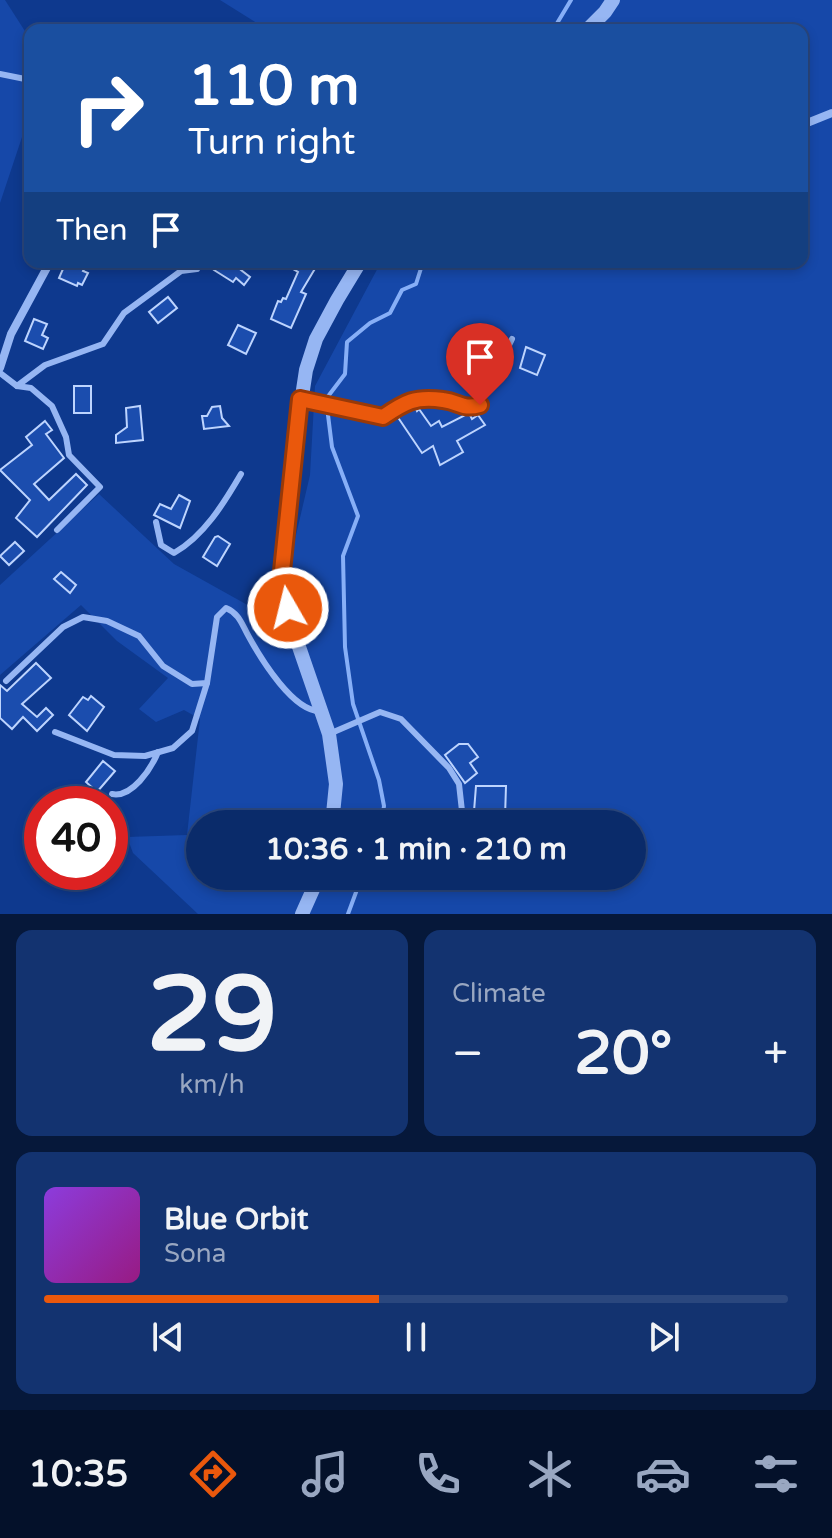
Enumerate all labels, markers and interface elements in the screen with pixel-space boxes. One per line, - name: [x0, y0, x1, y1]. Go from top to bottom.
- text: 110 m: [188, 53, 359, 120]
- icon: right: [56, 56, 160, 160]
- text: Turn right: [188, 121, 355, 164]
- icon: arrive: [144, 208, 188, 252]
- text: Then: [56, 212, 128, 249]
- pin: [446, 323, 514, 405]
- icon: arrive: [458, 335, 502, 379]
- position arrow: [246, 566, 330, 650]
- speed limit sign: 40: [24, 786, 128, 890]
- text: 10:36 · 1 min · 210 m: [265, 831, 567, 868]
- text: 29: [147, 954, 277, 1079]
- text: Climate: [452, 978, 546, 1009]
- text: 20°: [574, 1018, 672, 1090]
- text: −: [452, 1028, 483, 1081]
- text: +: [763, 1028, 788, 1081]
- text: km/h: [179, 1069, 245, 1100]
- text: Blue Orbit: [164, 1201, 309, 1238]
- text: Sona: [164, 1238, 226, 1269]
- icon: previous: [146, 1315, 190, 1359]
- icon: pause: [394, 1315, 438, 1359]
- icon: next: [642, 1315, 686, 1359]
- icon: directions: [185, 1446, 241, 1502]
- icon: music: [297, 1446, 353, 1502]
- icon: phone: [410, 1446, 466, 1502]
- icon: climate: [522, 1446, 578, 1502]
- icon: car: [635, 1446, 691, 1502]
- icon: filters: [748, 1446, 804, 1502]
- text: 10:35: [28, 1453, 128, 1496]

